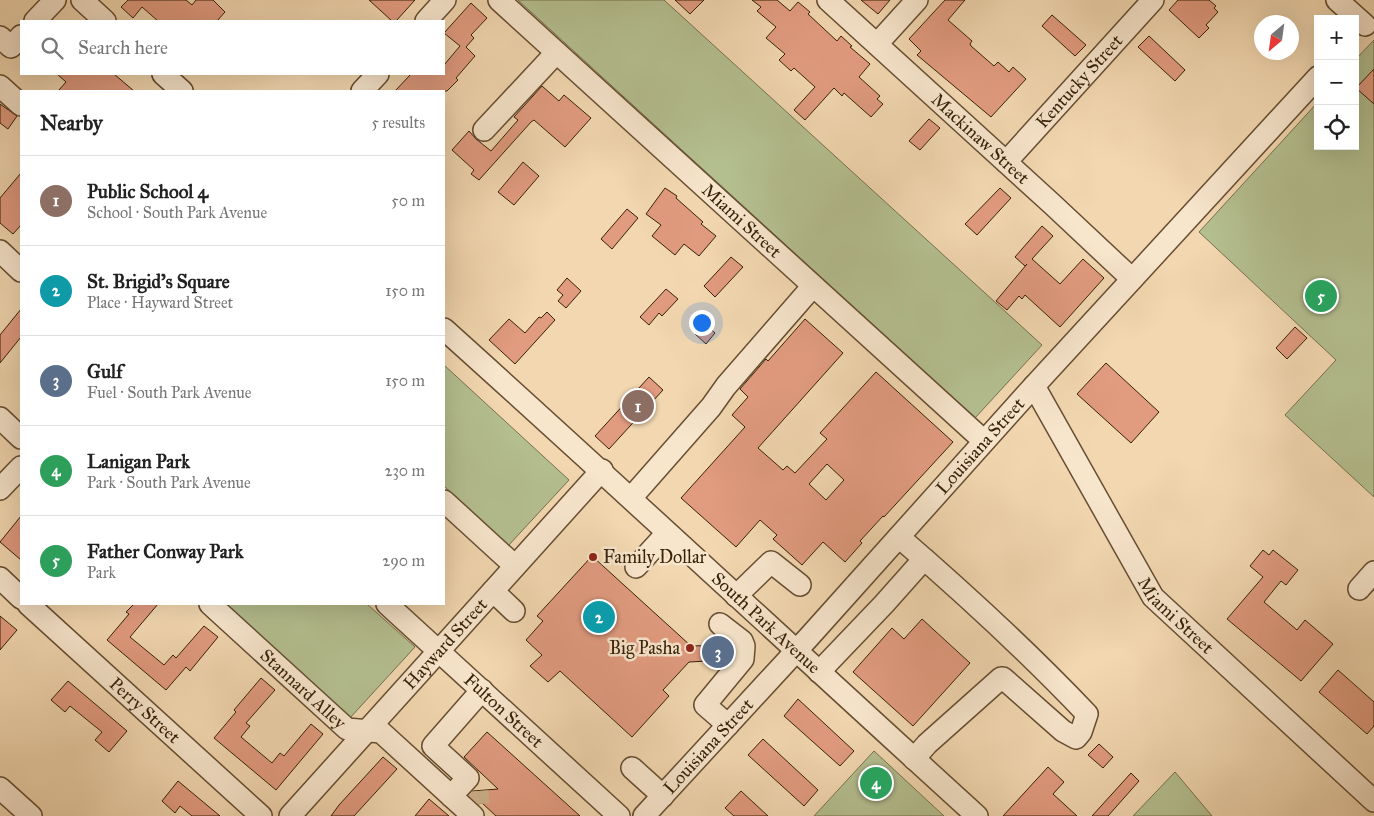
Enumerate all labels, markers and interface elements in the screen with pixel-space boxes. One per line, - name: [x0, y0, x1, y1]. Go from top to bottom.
- north arrow: [1254, 15, 1299, 60]
- map controls: [1314, 15, 1359, 150]
- button: +: [1314, 15, 1359, 60]
- search box: [20, 20, 445, 75]
- street label: Kentucky Street: [1031, 29, 1128, 133]
- icon: search: [38, 34, 66, 62]
- text: Search here: [78, 36, 168, 59]
- button: −: [1314, 60, 1359, 105]
- street label: Mackinaw Street: [927, 89, 1034, 189]
- button: locate: [1314, 105, 1359, 150]
- text: Nearby: [40, 110, 103, 136]
- text: 5 results: [371, 113, 425, 132]
- street label: Miami Street: [697, 179, 786, 263]
- text: Public School 4: [87, 180, 208, 203]
- text: 1: [53, 191, 59, 210]
- text: 50 m: [391, 191, 425, 210]
- text: School · South Park Avenue: [87, 203, 267, 222]
- text: St. Brigid's Square: [87, 270, 230, 293]
- pin: 5: [1305, 277, 1337, 315]
- text: 2: [52, 281, 60, 300]
- text: 150 m: [385, 281, 425, 300]
- text: Place · Hayward Street: [87, 293, 233, 312]
- your location: [689, 310, 715, 336]
- text: Gulf: [87, 360, 123, 383]
- text: 3: [53, 371, 59, 390]
- text: 150 m: [385, 371, 425, 390]
- text: Fuel · South Park Avenue: [87, 383, 252, 402]
- pin: 1: [622, 387, 654, 425]
- street label: Louisiana Street: [931, 393, 1030, 499]
- text: Lanigan Park: [87, 450, 190, 473]
- text: 4: [52, 461, 60, 480]
- text: 230 m: [385, 461, 425, 480]
- text: Park · South Park Avenue: [87, 473, 251, 492]
- text: Father Conway Park: [87, 540, 244, 563]
- place label: Family Dollar: [603, 546, 707, 568]
- text: 5: [52, 551, 60, 570]
- text: 290 m: [382, 551, 425, 570]
- marker: Family Dollar: [587, 551, 599, 563]
- text: Park: [87, 563, 116, 582]
- street label: South Park Avenue: [707, 567, 825, 678]
- street label: Miami Street: [1133, 573, 1219, 659]
- street label: Hayward Street: [399, 593, 492, 694]
- pin: 2: [583, 598, 615, 636]
- pin: 3: [702, 633, 734, 671]
- place label: Big Pasha: [609, 637, 680, 660]
- marker: Big Pasha: [684, 642, 696, 654]
- street label: Stannard Alley: [256, 644, 351, 734]
- street label: Fulton Street: [459, 669, 548, 753]
- street label: Perry Street: [105, 673, 185, 748]
- street label: Louisiana Street: [659, 693, 758, 799]
- pin: 4: [860, 764, 892, 802]

